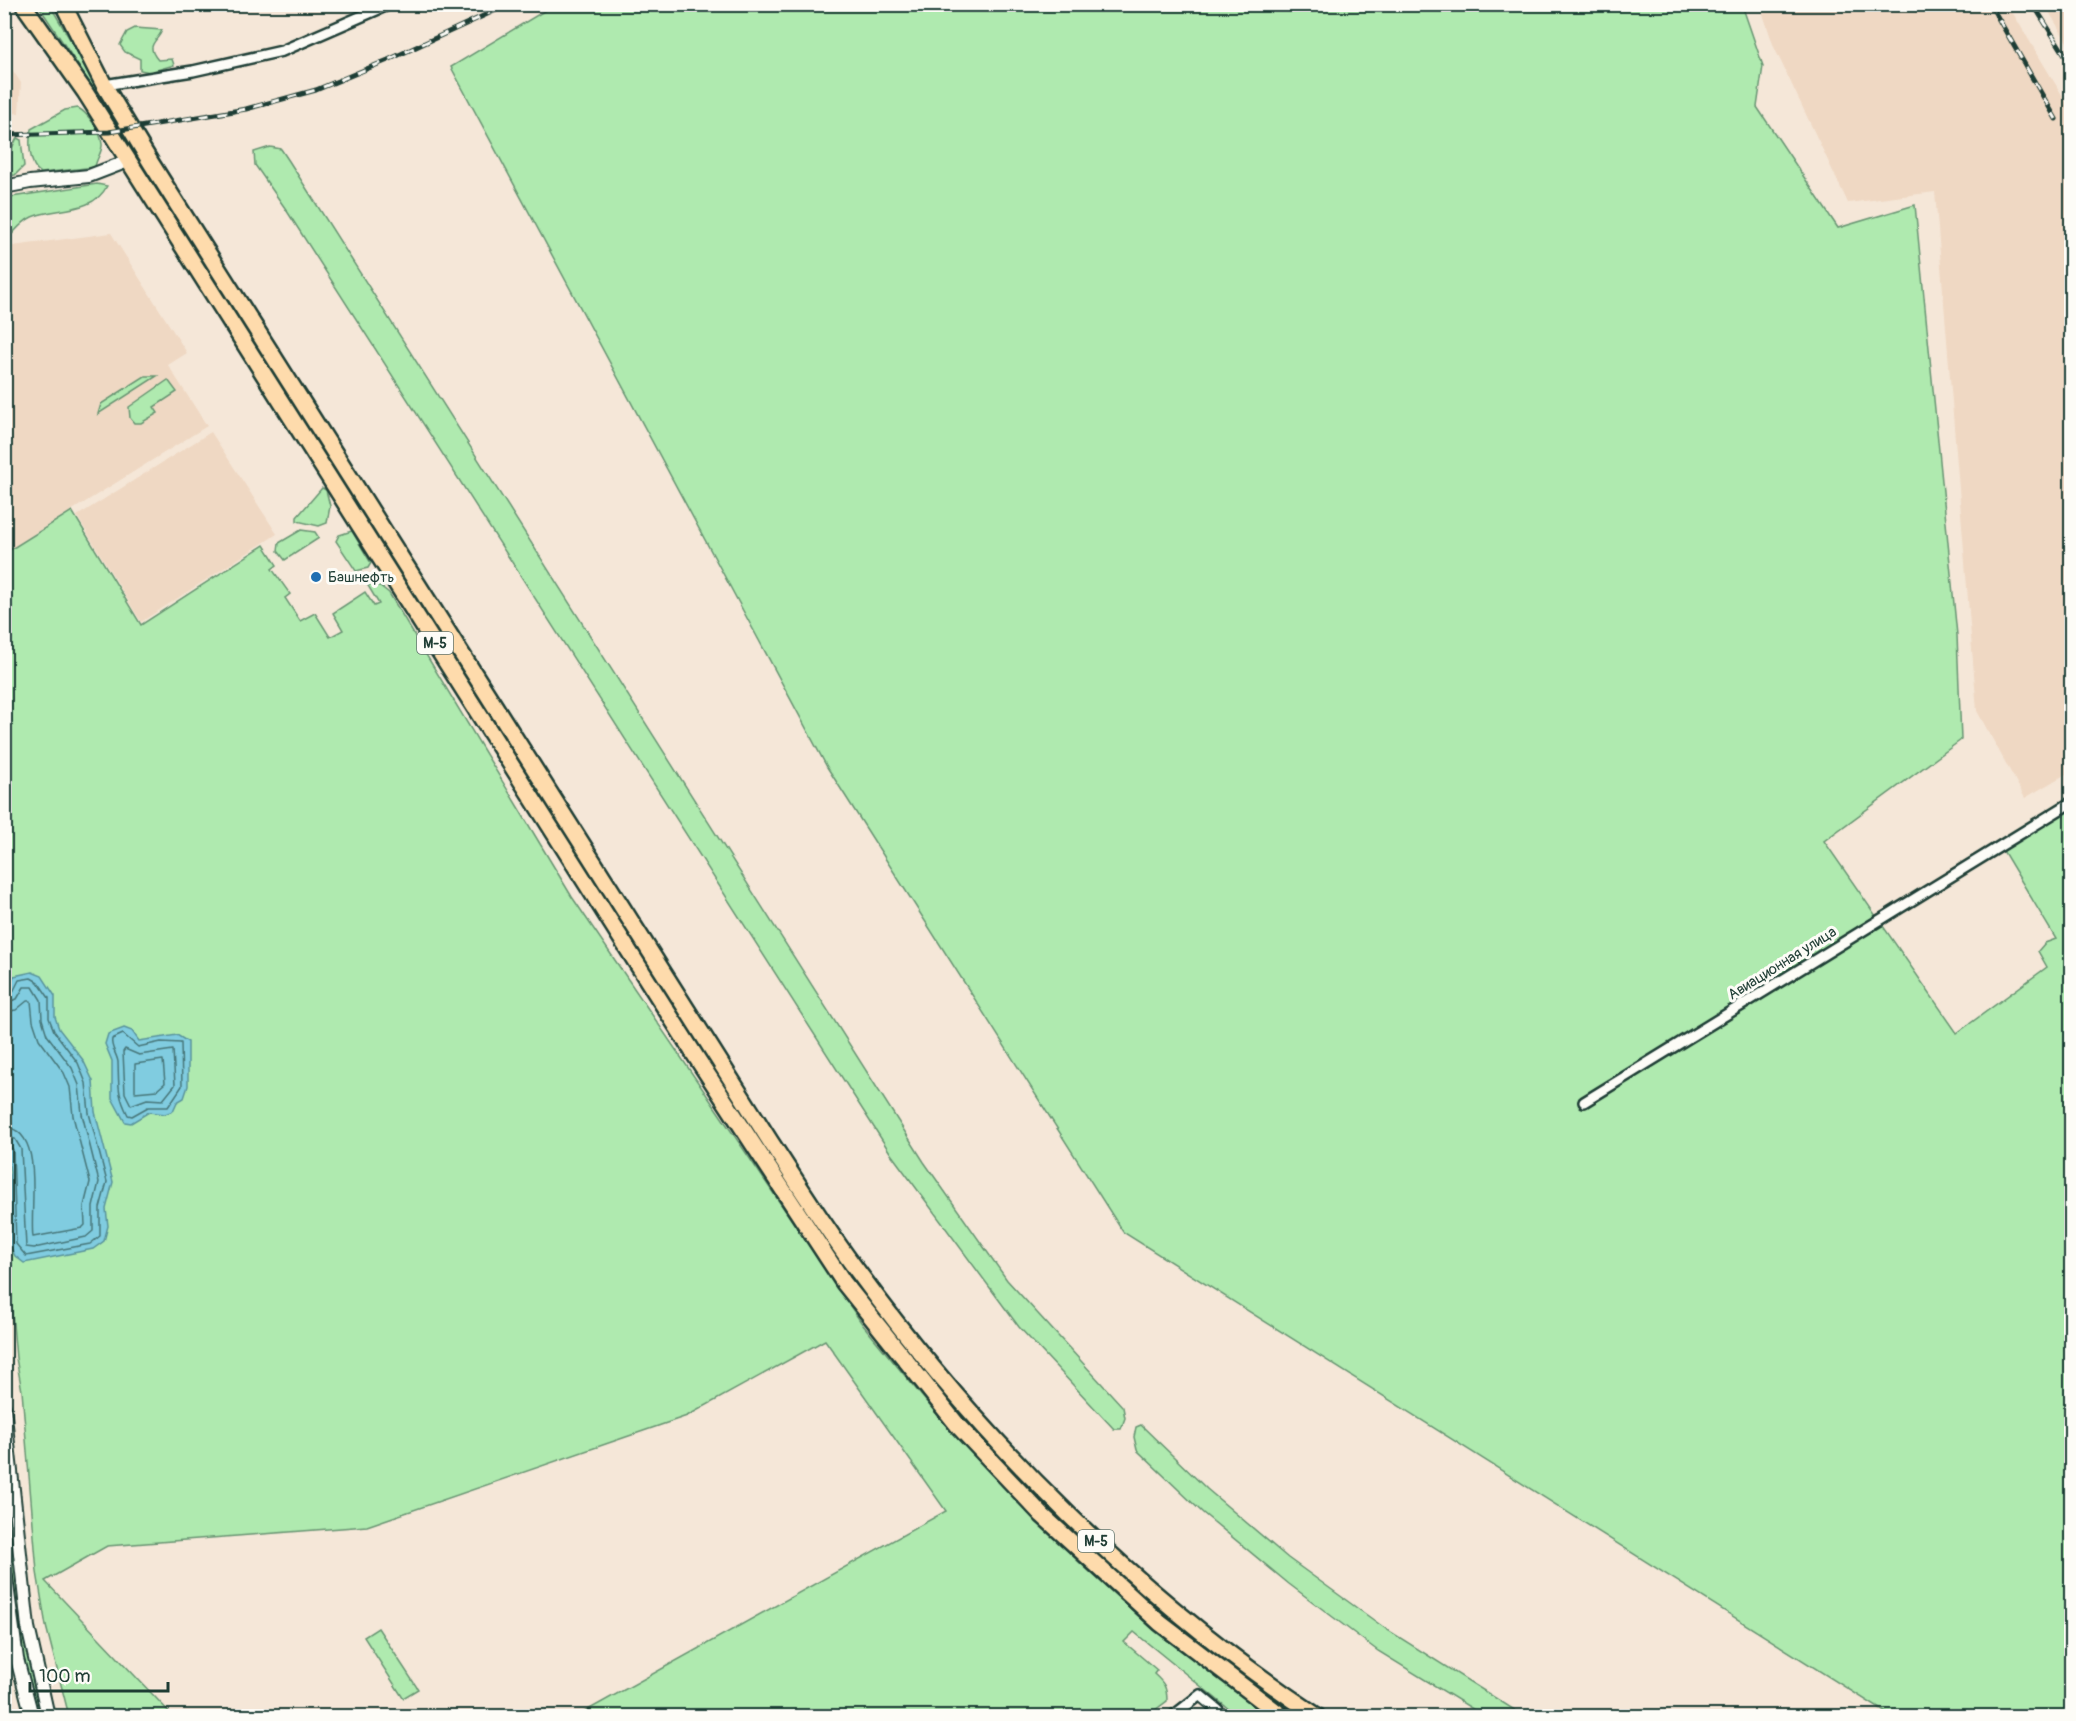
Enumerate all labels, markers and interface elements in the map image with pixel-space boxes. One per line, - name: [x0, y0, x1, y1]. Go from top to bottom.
- place label: Башнефть: [328, 568, 395, 587]
- marker: Башнефть: [309, 570, 323, 584]
- road number: М-5: [417, 632, 453, 654]
- street label: Авиационная улица: [1724, 922, 1840, 1004]
- road number: М-5: [1078, 1530, 1114, 1552]
- scale bar: [30, 1655, 168, 1693]
- text: 100 m: [39, 1665, 91, 1688]

